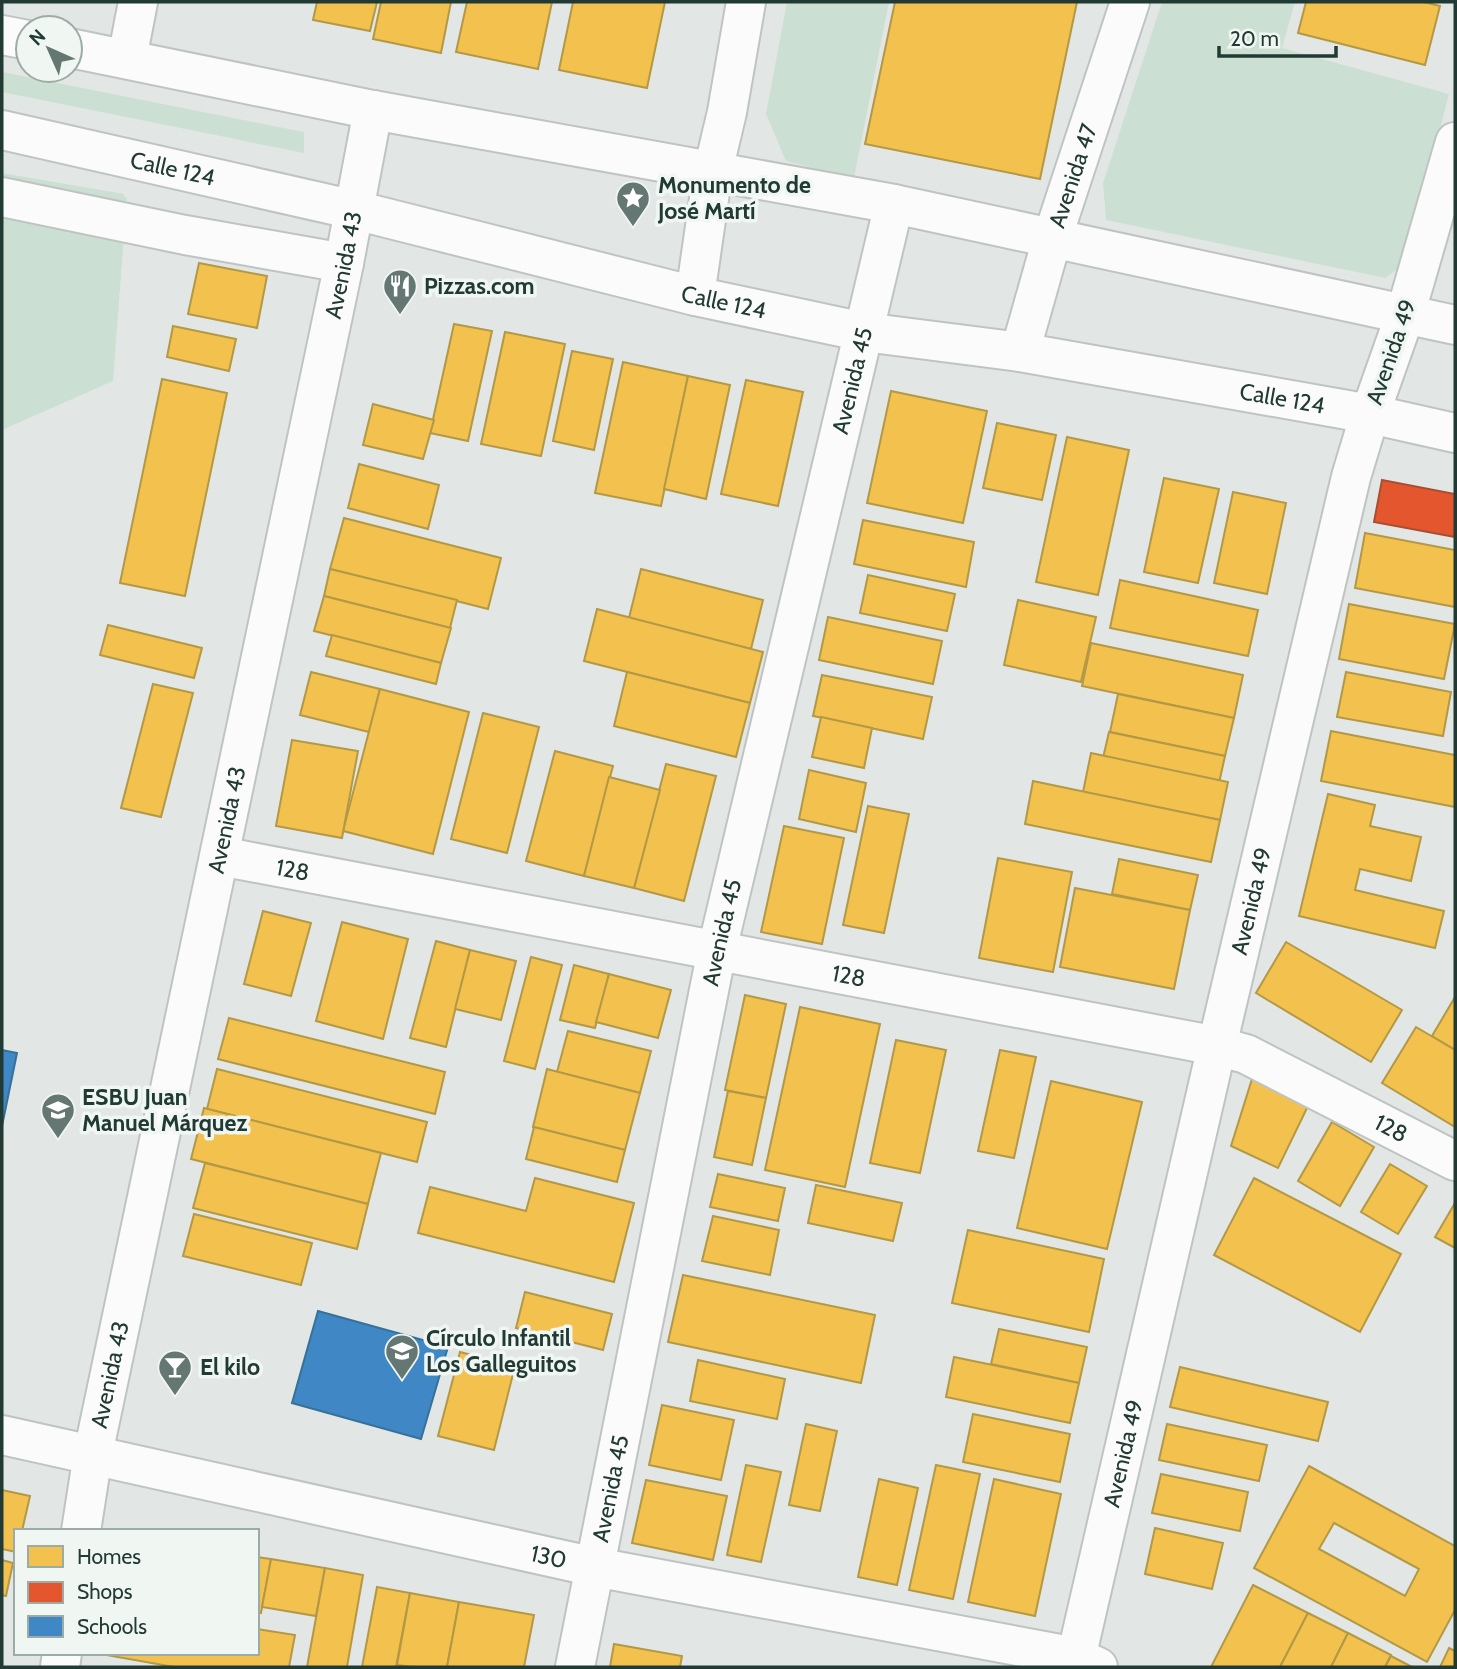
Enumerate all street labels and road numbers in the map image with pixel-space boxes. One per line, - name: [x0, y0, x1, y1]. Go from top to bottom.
- street label: Avenida 47: [1043, 120, 1103, 231]
- street label: Calle 124: [128, 146, 218, 192]
- street label: Avenida 43: [319, 209, 367, 321]
- street label: Calle 124: [678, 279, 769, 325]
- street label: Avenida 49: [1360, 296, 1422, 408]
- street label: Avenida 45: [826, 325, 878, 437]
- street label: Calle 124: [1237, 377, 1327, 420]
- street label: Avenida 43: [202, 764, 252, 876]
- street label: Avenida 49: [1225, 845, 1277, 958]
- street label: 128: [274, 853, 312, 887]
- street label: Avenida 45: [696, 876, 747, 988]
- street label: 128: [830, 959, 868, 993]
- street label: 128: [1370, 1108, 1412, 1148]
- street label: Avenida 43: [85, 1319, 135, 1431]
- street label: Avenida 49: [1097, 1397, 1149, 1510]
- street label: Avenida 45: [586, 1432, 635, 1545]
- street label: 130: [528, 1539, 569, 1574]

